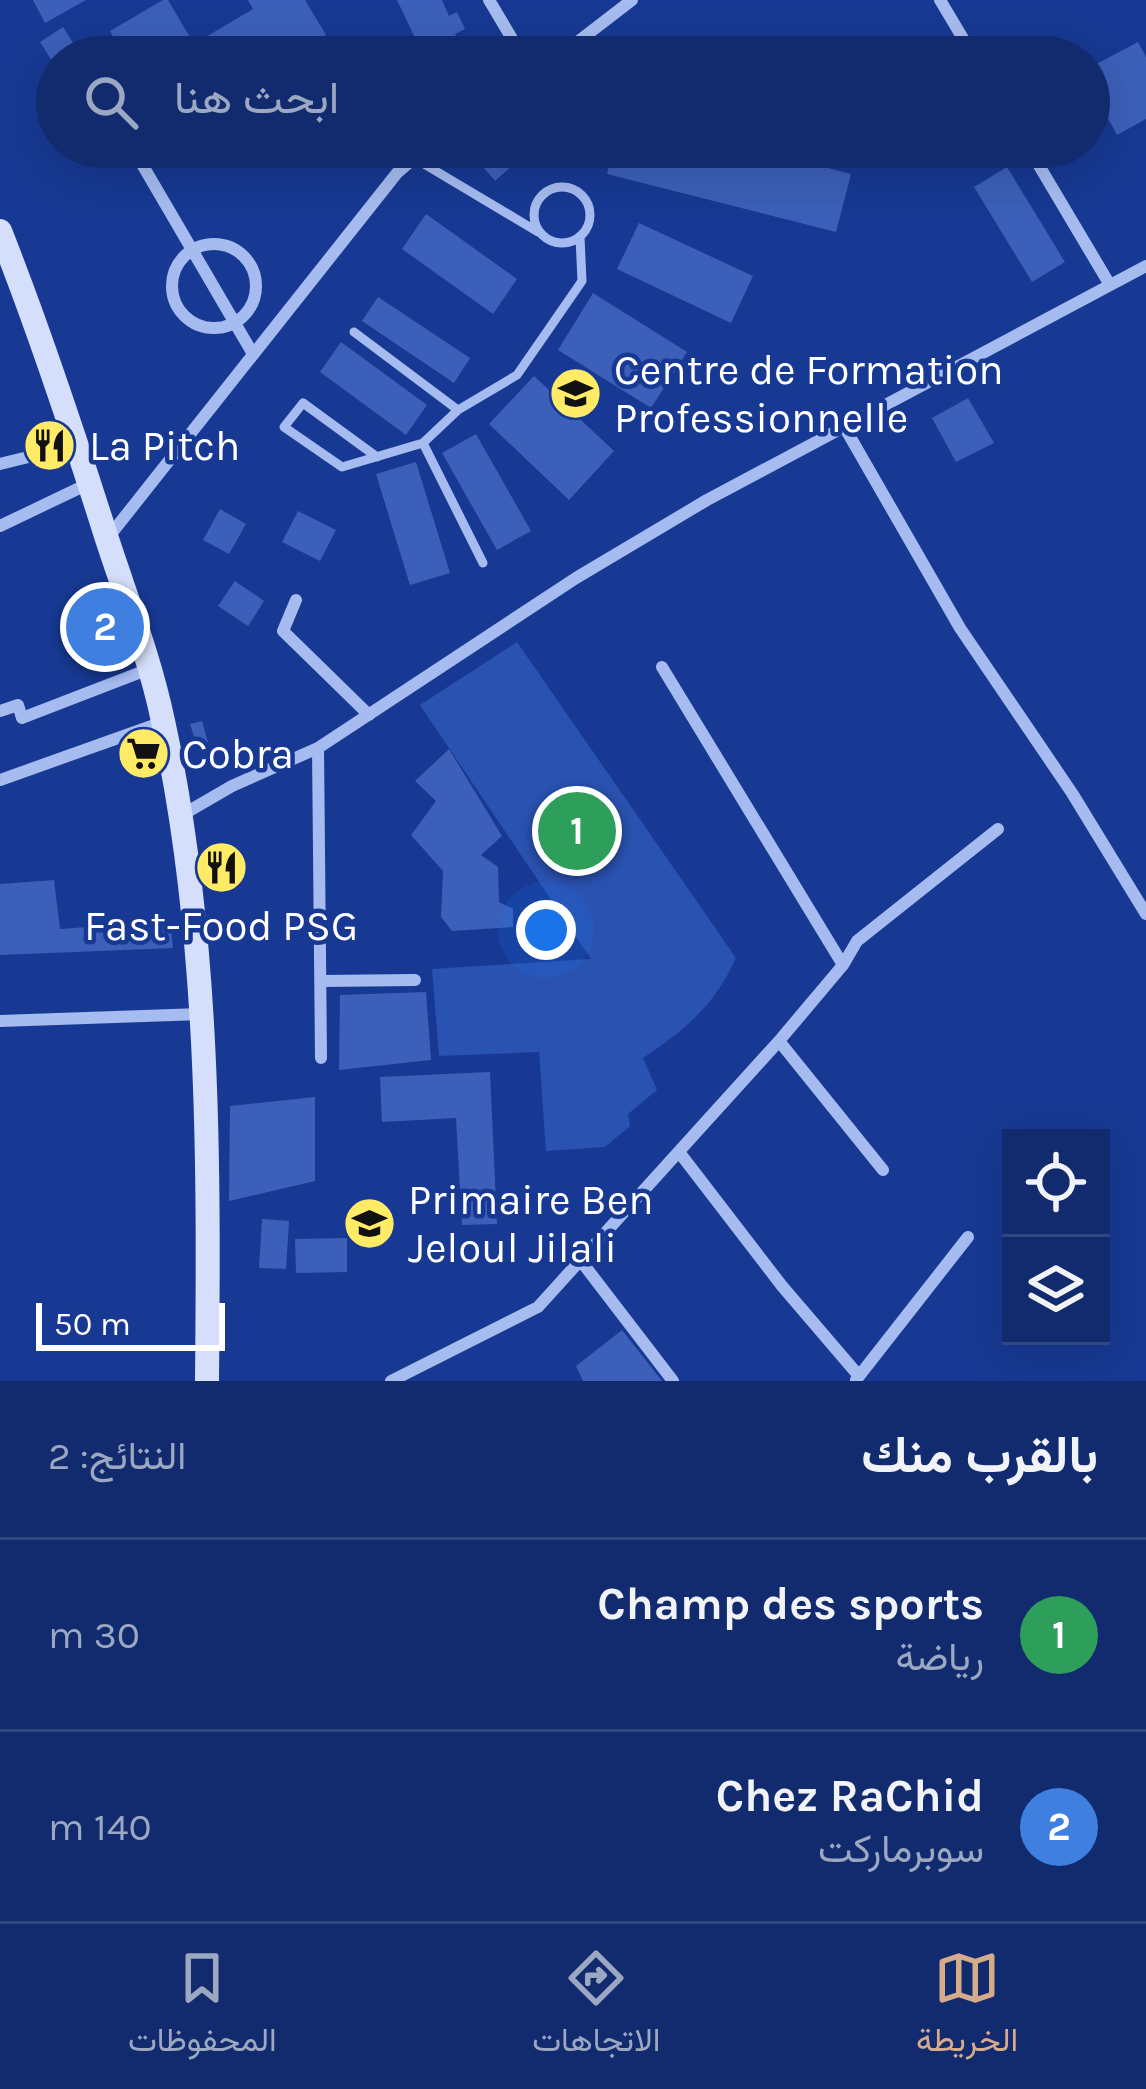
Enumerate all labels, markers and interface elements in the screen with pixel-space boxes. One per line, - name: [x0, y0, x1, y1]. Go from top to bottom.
- search box: [36, 36, 1110, 168]
- icon: search: [78, 69, 144, 135]
- text: ابحث هنا: [174, 72, 339, 124]
- place label: Centre de Formation Professionnelle: [614, 345, 1004, 443]
- school or university icon: Centre de Formation Professionnelle: [547, 366, 603, 422]
- restaurant icon: La Pitch: [22, 418, 78, 474]
- place label: La Pitch: [89, 421, 240, 471]
- pin: 2: [66, 582, 144, 672]
- supermarket icon: Cobra: [115, 726, 171, 782]
- place label: Cobra: [182, 729, 294, 779]
- pin: 1: [538, 786, 616, 876]
- restaurant icon: Fast-Food PSG: [193, 839, 249, 895]
- your location: [516, 900, 576, 960]
- place label: Fast-Food PSG: [84, 901, 358, 951]
- map controls: [1002, 1129, 1110, 1345]
- button: locate: [1002, 1129, 1110, 1237]
- place label: Primaire Ben Jeloul Jilali: [408, 1175, 654, 1273]
- school or university icon: Primaire Ben Jeloul Jilali: [341, 1196, 397, 1252]
- button: layers: [1002, 1237, 1110, 1345]
- scale bar: [36, 1297, 225, 1350]
- text: 50 m: [54, 1305, 131, 1343]
- text: بالقرب منك: [861, 1425, 1098, 1485]
- text: النتائج: 2: [48, 1433, 186, 1479]
- text: Champ des sports: [597, 1578, 984, 1630]
- text: 30 m: [48, 1612, 140, 1658]
- text: 1: [1052, 1612, 1066, 1658]
- text: رياضة: [895, 1634, 984, 1680]
- text: Chez RaChid: [716, 1770, 984, 1822]
- text: 140 m: [48, 1804, 152, 1850]
- text: 2: [1047, 1804, 1071, 1850]
- text: سوبرماركت: [818, 1826, 984, 1872]
- tab: المحفوظات: [128, 1945, 277, 2069]
- tab: الاتجاهات: [532, 1945, 660, 2069]
- tab: الخريطة: [916, 1945, 1018, 2069]

